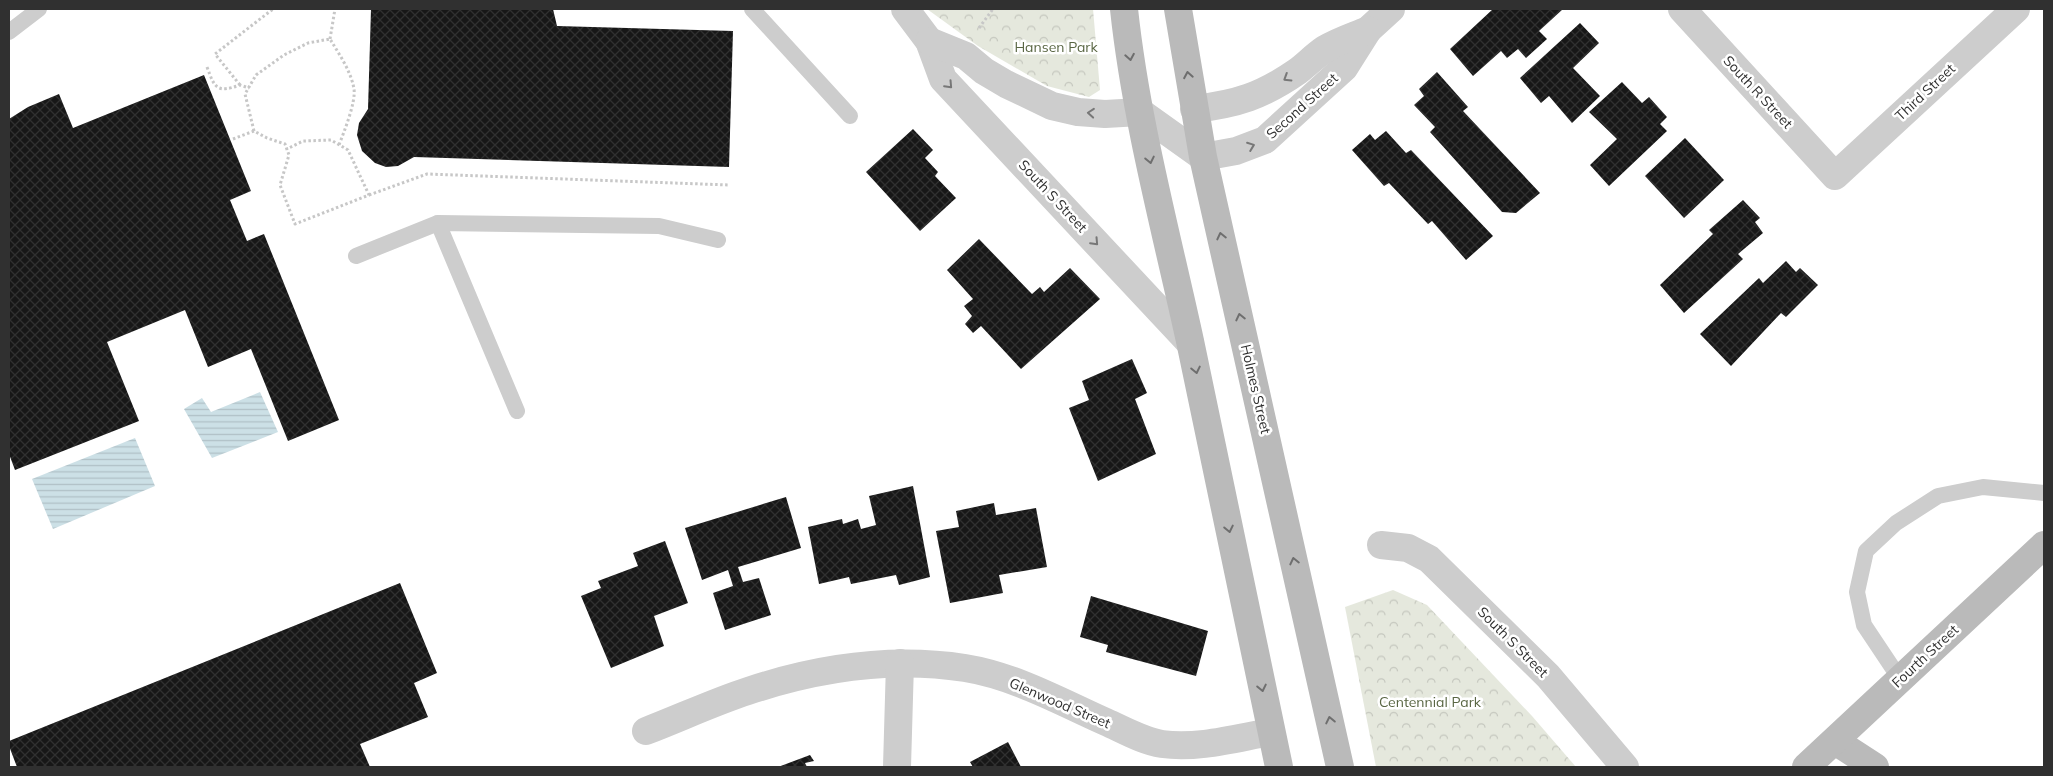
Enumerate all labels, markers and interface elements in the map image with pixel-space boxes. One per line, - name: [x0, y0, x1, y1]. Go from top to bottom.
- park label: Hansen Park: [1014, 38, 1098, 56]
- street label: South R Street: [1719, 52, 1797, 132]
- one-way arrow: [1125, 53, 1135, 62]
- street label: Third Street: [1891, 60, 1959, 124]
- street label: Second Street: [1262, 69, 1342, 143]
- one-way arrow: [1184, 70, 1194, 79]
- one-way arrow: [1283, 72, 1292, 81]
- one-way arrow: [943, 79, 952, 88]
- one-way arrow: [1087, 108, 1095, 119]
- one-way arrow: [1246, 142, 1254, 152]
- one-way arrow: [1145, 155, 1155, 164]
- street label: South S Street: [1015, 156, 1091, 236]
- one-way arrow: [1216, 232, 1227, 241]
- one-way arrow: [1089, 236, 1098, 245]
- one-way arrow: [1235, 313, 1246, 321]
- street label: Holmes Street: [1237, 343, 1275, 436]
- one-way arrow: [1190, 365, 1201, 374]
- one-way arrow: [1223, 525, 1234, 533]
- one-way arrow: [1289, 556, 1300, 565]
- street label: South S Street: [1474, 603, 1552, 681]
- street label: Fourth Street: [1888, 621, 1962, 691]
- street label: Glenwood Street: [1007, 674, 1113, 732]
- one-way arrow: [1256, 684, 1267, 693]
- park label: Centennial Park: [1379, 693, 1482, 711]
- one-way arrow: [1325, 715, 1335, 724]

